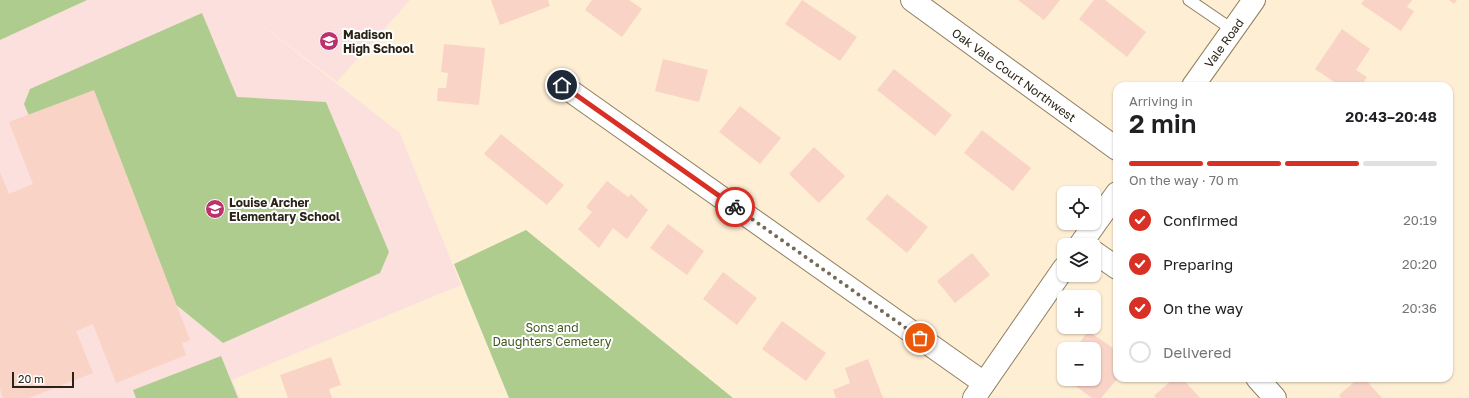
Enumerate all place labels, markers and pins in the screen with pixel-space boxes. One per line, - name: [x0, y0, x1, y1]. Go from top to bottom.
- place label: Madison High School: [343, 27, 414, 56]
- school or university icon: Madison High School: [318, 30, 340, 52]
- pin: [545, 68, 579, 102]
- place label: Louise Archer Elementary School: [229, 195, 340, 224]
- school or university icon: Louise Archer Elementary School: [204, 198, 226, 220]
- pin: [903, 321, 937, 355]

